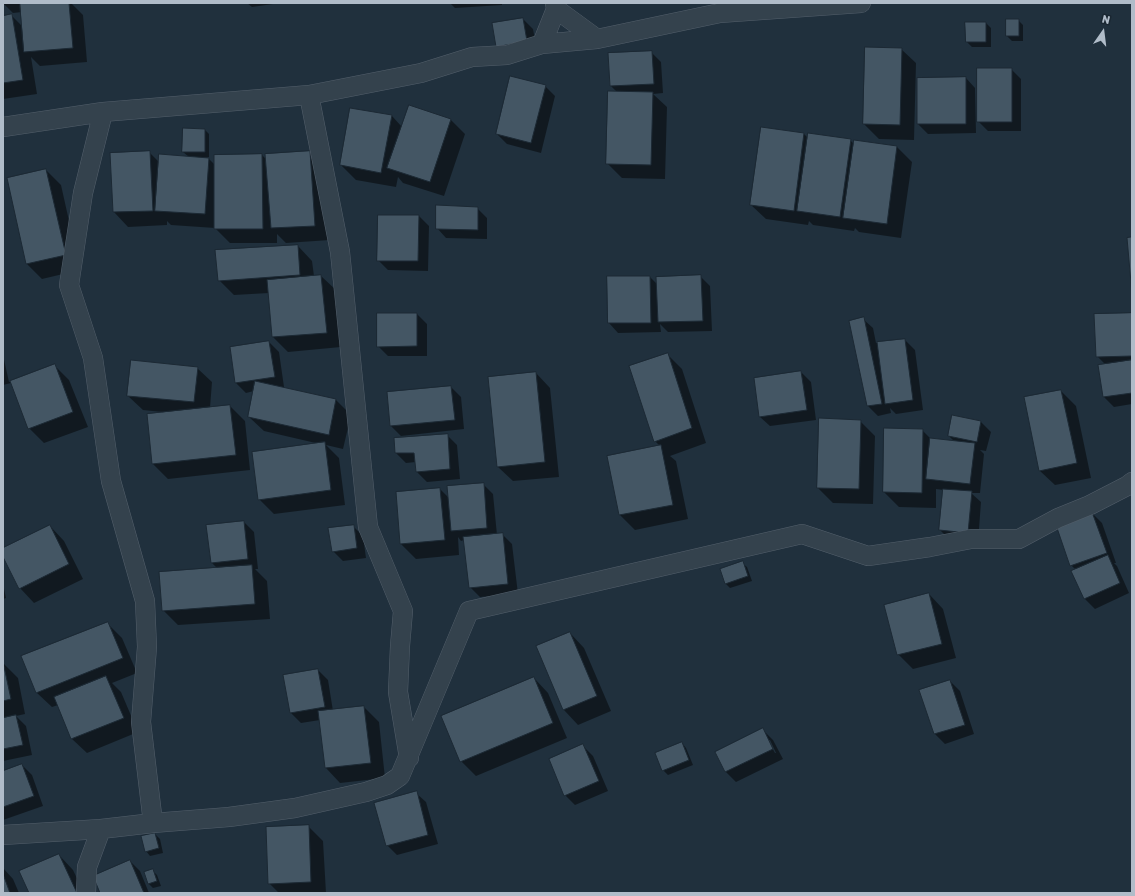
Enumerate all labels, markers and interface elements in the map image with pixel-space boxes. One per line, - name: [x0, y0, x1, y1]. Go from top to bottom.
- north arrow: [1083, 12, 1123, 52]
- text: N: [1101, 13, 1111, 27]

